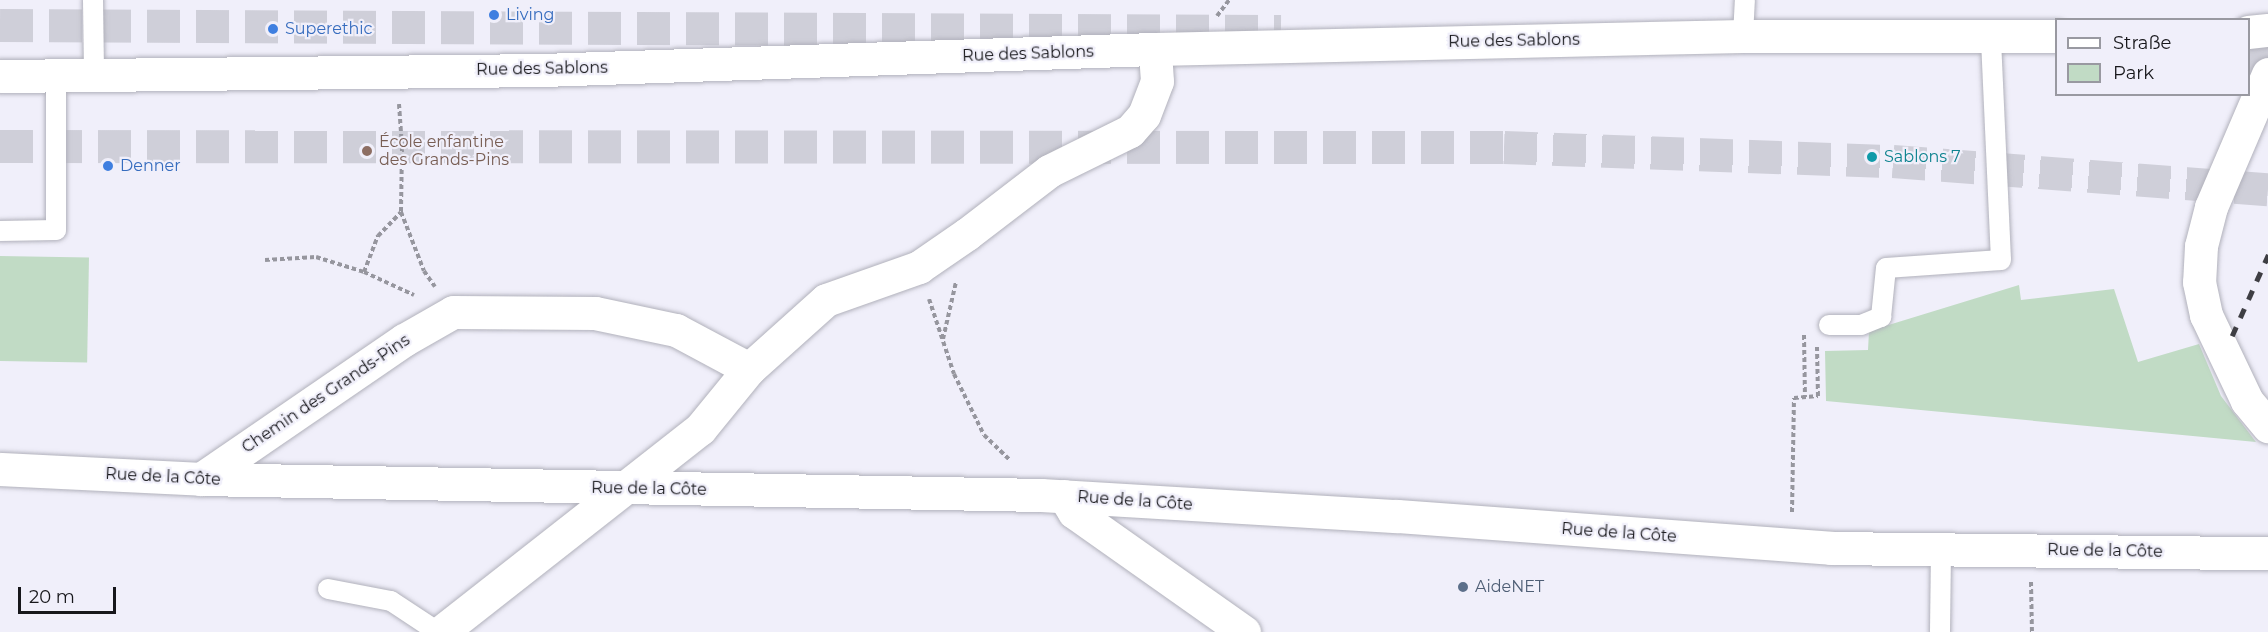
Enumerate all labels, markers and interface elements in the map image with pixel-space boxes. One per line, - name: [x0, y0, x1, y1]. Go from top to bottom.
- place label: Living: [506, 5, 554, 25]
- marker: Living: [487, 8, 501, 22]
- legend: [2055, 18, 2250, 96]
- place label: Superethic: [285, 19, 373, 39]
- marker: Superethic: [266, 22, 280, 36]
- street label: Rue des Sablons: [1448, 30, 1580, 52]
- text: Straße: [2113, 32, 2171, 54]
- street label: Rue des Sablons: [962, 42, 1094, 66]
- street label: Rue des Sablons: [476, 58, 608, 80]
- text: Park: [2113, 62, 2154, 84]
- place label: École enfantine des Grands-Pins: [379, 132, 509, 170]
- marker: École enfantine des Grands-Pins: [360, 144, 374, 158]
- place label: Sablons 7: [1884, 147, 1961, 167]
- marker: Sablons 7: [1865, 150, 1879, 164]
- place label: Denner: [120, 156, 181, 176]
- marker: Denner: [101, 159, 115, 173]
- street label: Chemin des Grands-Pins: [238, 331, 414, 457]
- street label: Rue de la Côte: [105, 464, 221, 490]
- street label: Rue de la Côte: [591, 478, 707, 500]
- street label: Rue de la Côte: [1077, 487, 1193, 515]
- street label: Rue de la Côte: [1561, 519, 1677, 547]
- street label: Rue de la Côte: [2047, 540, 2163, 562]
- scale bar: [21, 575, 118, 613]
- place label: AideNET: [1475, 577, 1544, 597]
- marker: AideNET: [1456, 580, 1470, 594]
- text: 20 m: [29, 586, 75, 608]

